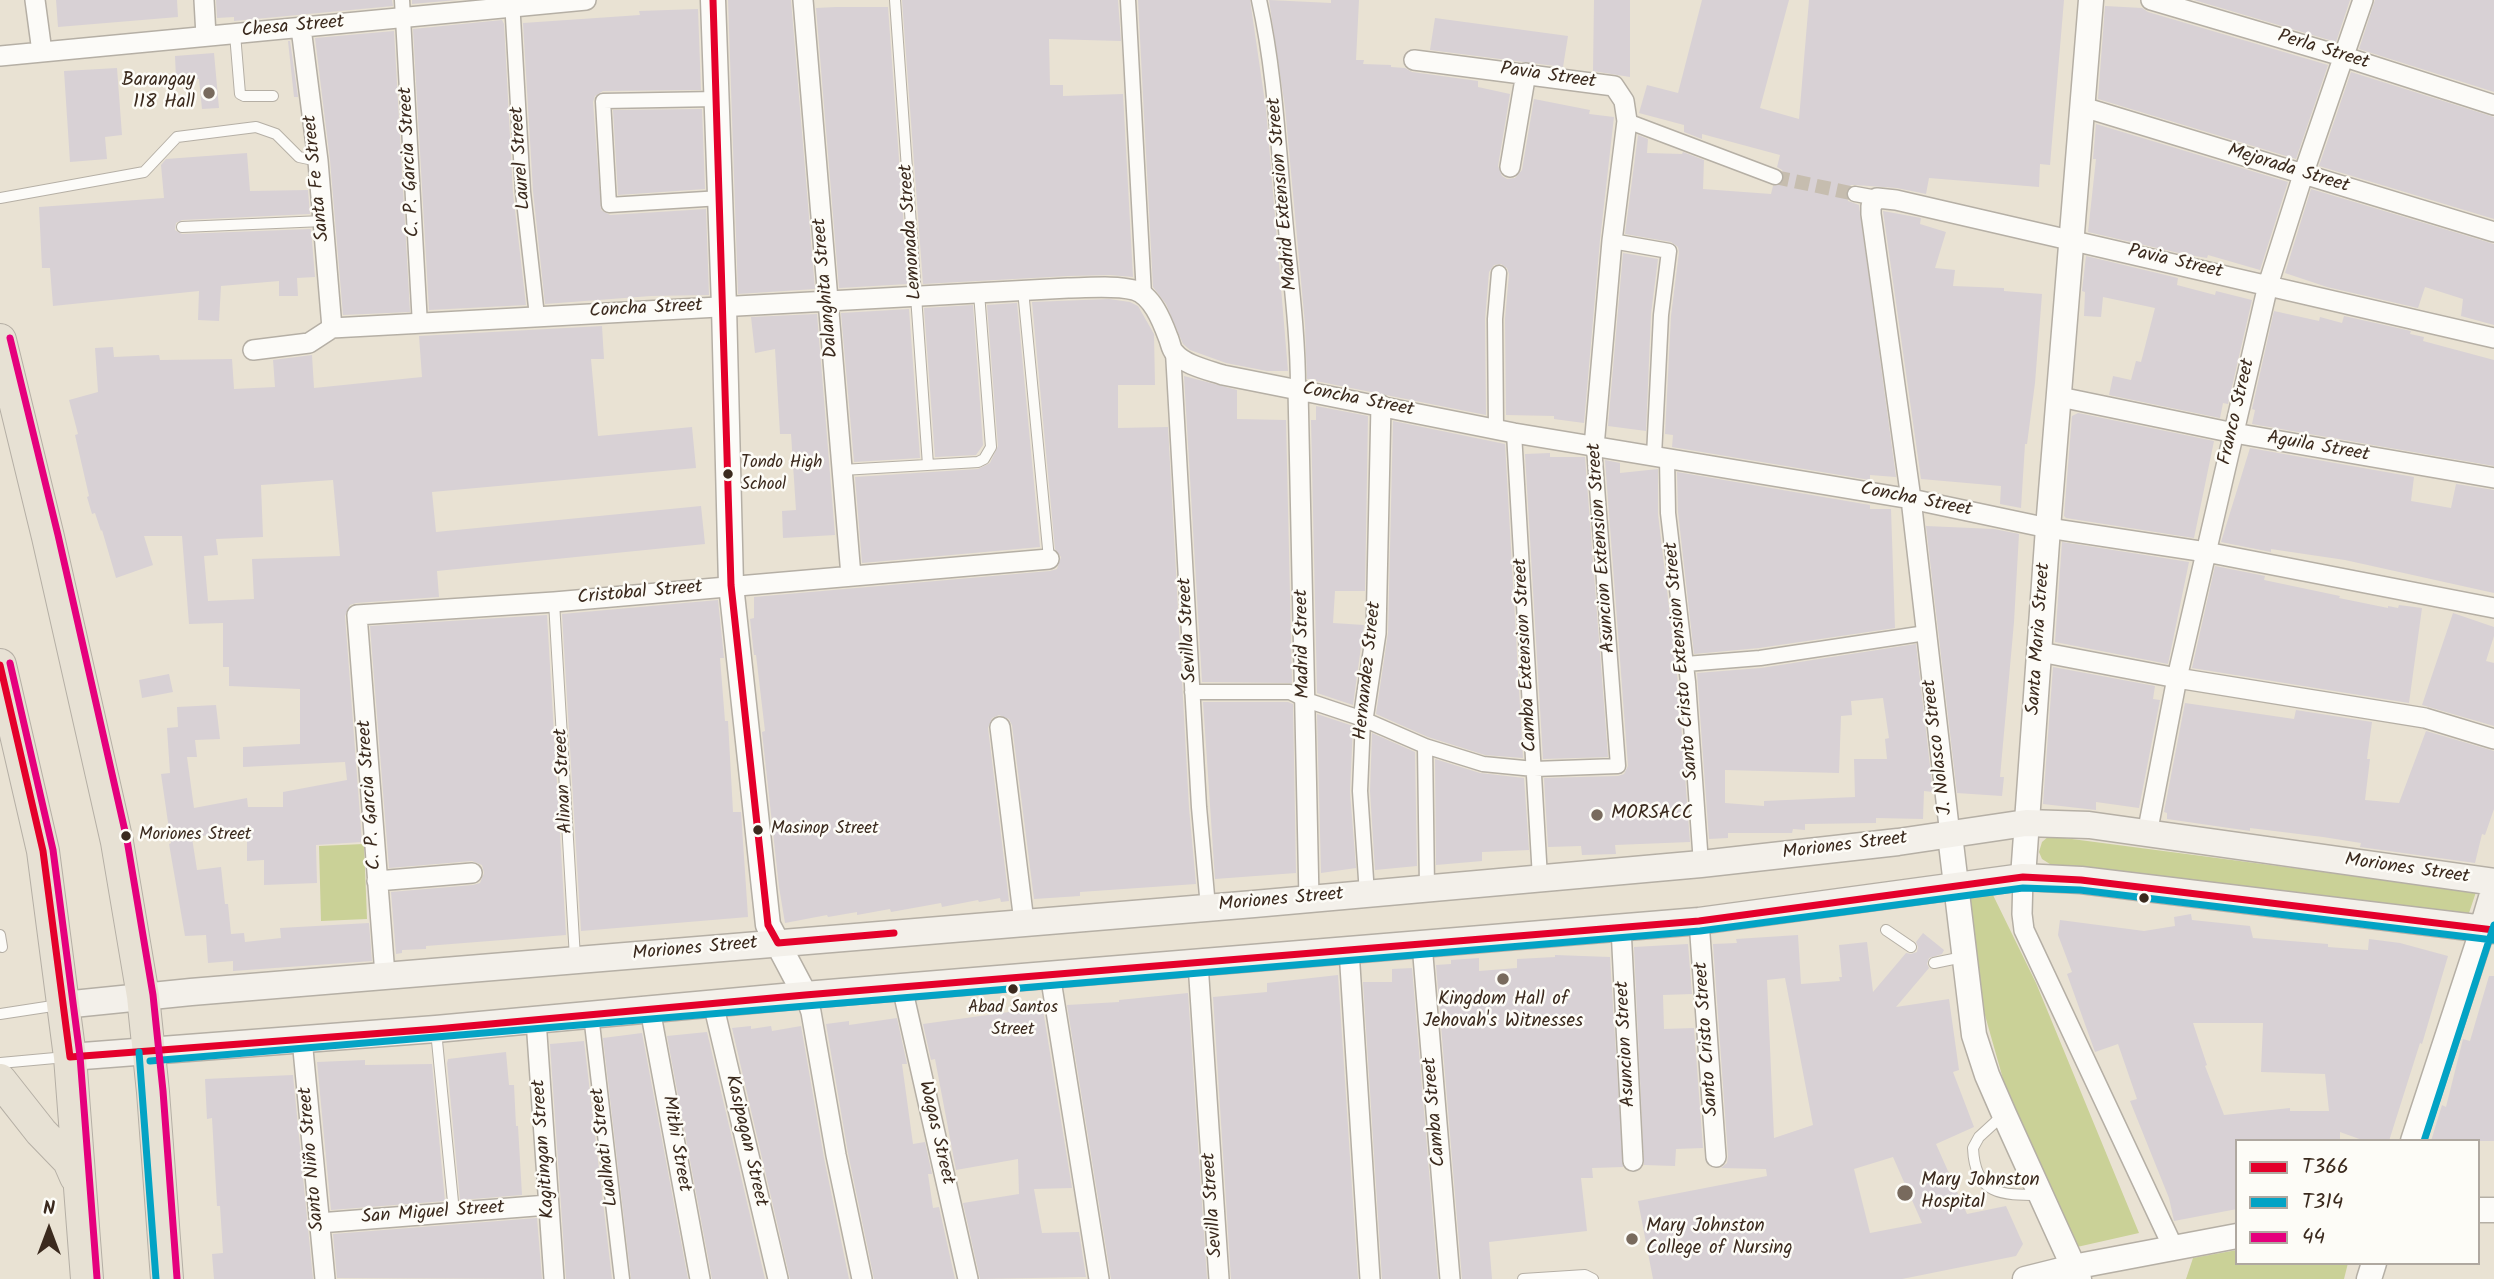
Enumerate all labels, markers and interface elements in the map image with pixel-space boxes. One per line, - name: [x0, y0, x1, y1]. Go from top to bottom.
- street label: Chesa Street: [241, 12, 345, 44]
- street label: Perla Street: [2274, 26, 2372, 76]
- street label: Pavia Street: [1499, 59, 1597, 95]
- place label: Barangay 118 Hall: [122, 71, 195, 115]
- marker: Barangay 118 Hall: [201, 85, 217, 101]
- street label: C. P. Garcia Street: [396, 86, 426, 238]
- street label: Madrid Extension Street: [1264, 97, 1304, 291]
- street label: Laurel Street: [507, 105, 537, 211]
- street label: Santa Fe Street: [300, 114, 336, 242]
- street label: Mejorada Street: [2224, 141, 2352, 199]
- street label: Lemonada Street: [896, 163, 928, 301]
- street label: Dalanghita Street: [810, 217, 844, 359]
- street label: Pavia Street: [2125, 241, 2225, 285]
- street label: Concha Street: [589, 296, 703, 324]
- street label: Franco Street: [2215, 357, 2261, 467]
- street label: Concha Street: [1300, 379, 1416, 423]
- street label: Aguila Street: [2265, 428, 2371, 468]
- street label: Asuncion Extension Street: [1584, 442, 1622, 654]
- place label: Tondo High School: [741, 454, 822, 494]
- marker: Tondo High School: [721, 467, 735, 481]
- street label: Concha Street: [1858, 479, 1974, 523]
- street label: Santo Cristo Extension Street: [1661, 541, 1705, 781]
- street label: Camba Extension Street: [1511, 557, 1543, 753]
- street label: Santa Maria Street: [2023, 562, 2057, 716]
- street label: Cristobal Street: [576, 577, 704, 611]
- street label: Sevilla Street: [1175, 577, 1203, 683]
- street label: Madrid Street: [1292, 589, 1316, 699]
- street label: Hernandez Street: [1350, 601, 1388, 741]
- street label: J. Nolasco Street: [1919, 678, 1959, 816]
- street label: C. P. Garcia Street: [354, 719, 388, 871]
- street label: Alinan Street: [551, 728, 579, 834]
- place label: MORSACC: [1611, 804, 1693, 826]
- marker: MORSACC: [1589, 807, 1605, 823]
- place label: Masinop Street: [771, 820, 878, 840]
- marker: Masinop Street: [751, 823, 765, 837]
- place label: Moriones Street: [139, 826, 251, 846]
- street label: Moriones Street: [1781, 828, 1909, 866]
- marker: Moriones Street: [119, 829, 133, 843]
- street label: Moriones Street: [2343, 850, 2471, 890]
- street label: Moriones Street: [1217, 884, 1345, 918]
- unlabelled marker: [2137, 891, 2151, 905]
- street label: Moriones Street: [631, 933, 759, 967]
- street label: Santo Cristo Street: [1691, 961, 1725, 1117]
- marker: Kingdom Hall of Jehovah's Witnesses: [1495, 971, 1511, 987]
- street label: Asuncion Street: [1612, 980, 1642, 1108]
- marker: Abad Santos Street: [1006, 982, 1020, 996]
- place label: Kingdom Hall of Jehovah's Witnesses: [1423, 990, 1583, 1034]
- place label: Abad Santos Street: [968, 999, 1058, 1039]
- street label: Camba Street: [1420, 1056, 1452, 1168]
- street label: Kasipagan Street: [719, 1073, 771, 1209]
- street label: Kagitingan Street: [529, 1079, 561, 1219]
- street label: Wagas Street: [912, 1079, 958, 1187]
- street label: Santo Niño Street: [295, 1086, 331, 1232]
- street label: Lualhati Street: [587, 1086, 625, 1208]
- street label: Mithi Street: [655, 1094, 695, 1194]
- legend: [2235, 1139, 2480, 1265]
- text: T366: [2302, 1151, 2349, 1184]
- street label: Sevilla Street: [1199, 1152, 1229, 1258]
- place label: Mary Johnston Hospital: [1921, 1171, 2040, 1215]
- marker: Mary Johnston Hospital: [1895, 1183, 1915, 1203]
- text: T314: [2302, 1186, 2343, 1219]
- text: N: [43, 1194, 55, 1224]
- north arrow: [14, 1195, 84, 1265]
- street label: San Miguel Street: [361, 1198, 505, 1230]
- place label: Mary Johnston College of Nursing: [1646, 1217, 1792, 1261]
- text: 44: [2302, 1221, 2325, 1254]
- marker: Mary Johnston College of Nursing: [1624, 1231, 1640, 1247]

